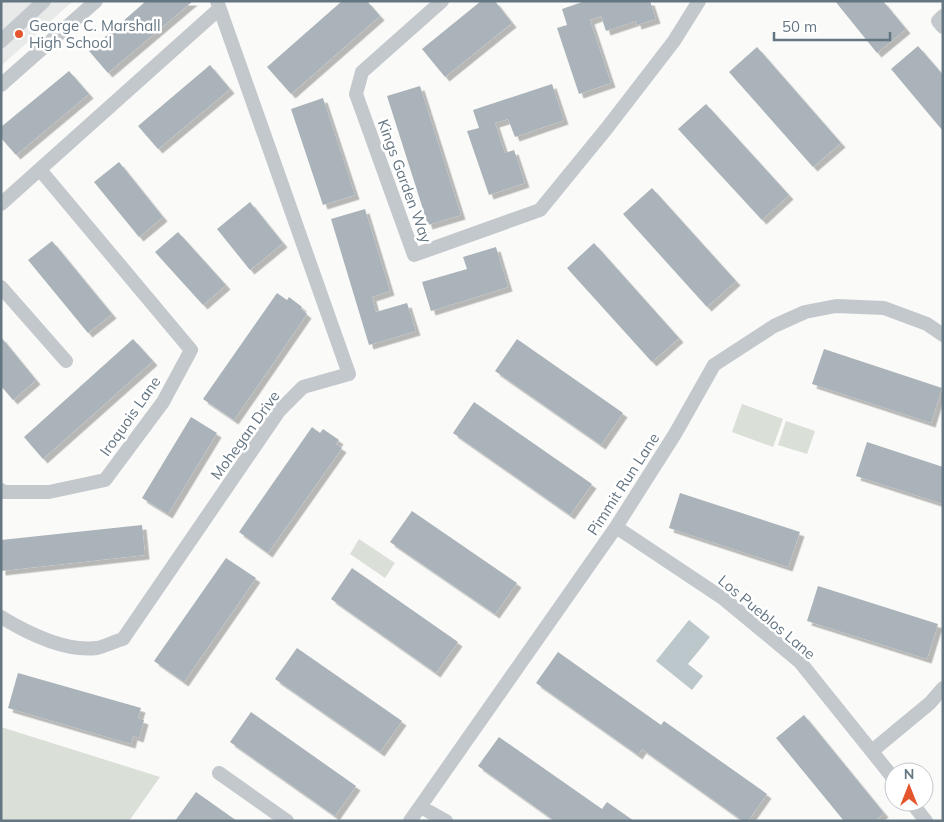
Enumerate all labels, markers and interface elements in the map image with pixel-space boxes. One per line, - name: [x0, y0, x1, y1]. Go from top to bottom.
- scale bar: [774, 10, 890, 42]
- place label: George C. Marshall High School: [29, 16, 161, 52]
- text: 50 m: [782, 17, 817, 36]
- marker: George C. Marshall High School: [13, 28, 25, 40]
- street label: Kings Garden Way: [374, 117, 436, 245]
- street label: Iroquois Lane: [96, 372, 164, 460]
- street label: Mohegan Drive: [206, 387, 284, 483]
- street label: Pimmit Run Lane: [583, 429, 663, 539]
- street label: Los Pueblos Lane: [714, 571, 820, 663]
- north arrow: [884, 762, 934, 812]
- text: N: [904, 765, 914, 783]

